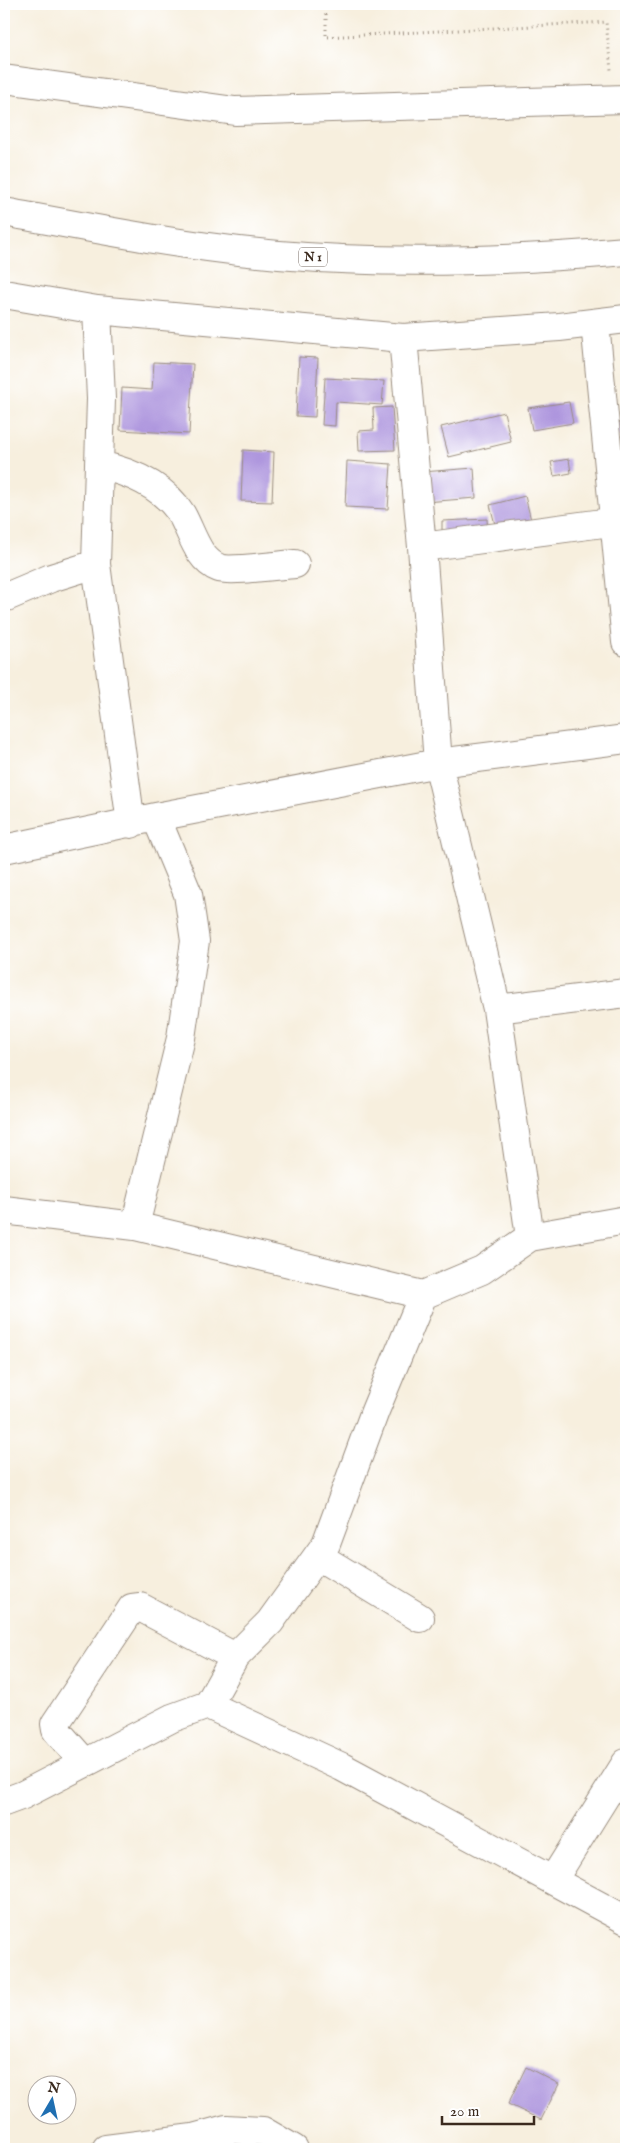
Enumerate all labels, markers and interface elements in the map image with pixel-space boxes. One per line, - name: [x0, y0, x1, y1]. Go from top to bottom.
- road number: N 1: [299, 248, 327, 266]
- north arrow: [28, 2076, 78, 2126]
- text: N: [45, 2078, 61, 2098]
- scale bar: [442, 2093, 535, 2125]
- text: 20 m: [450, 2102, 480, 2121]

